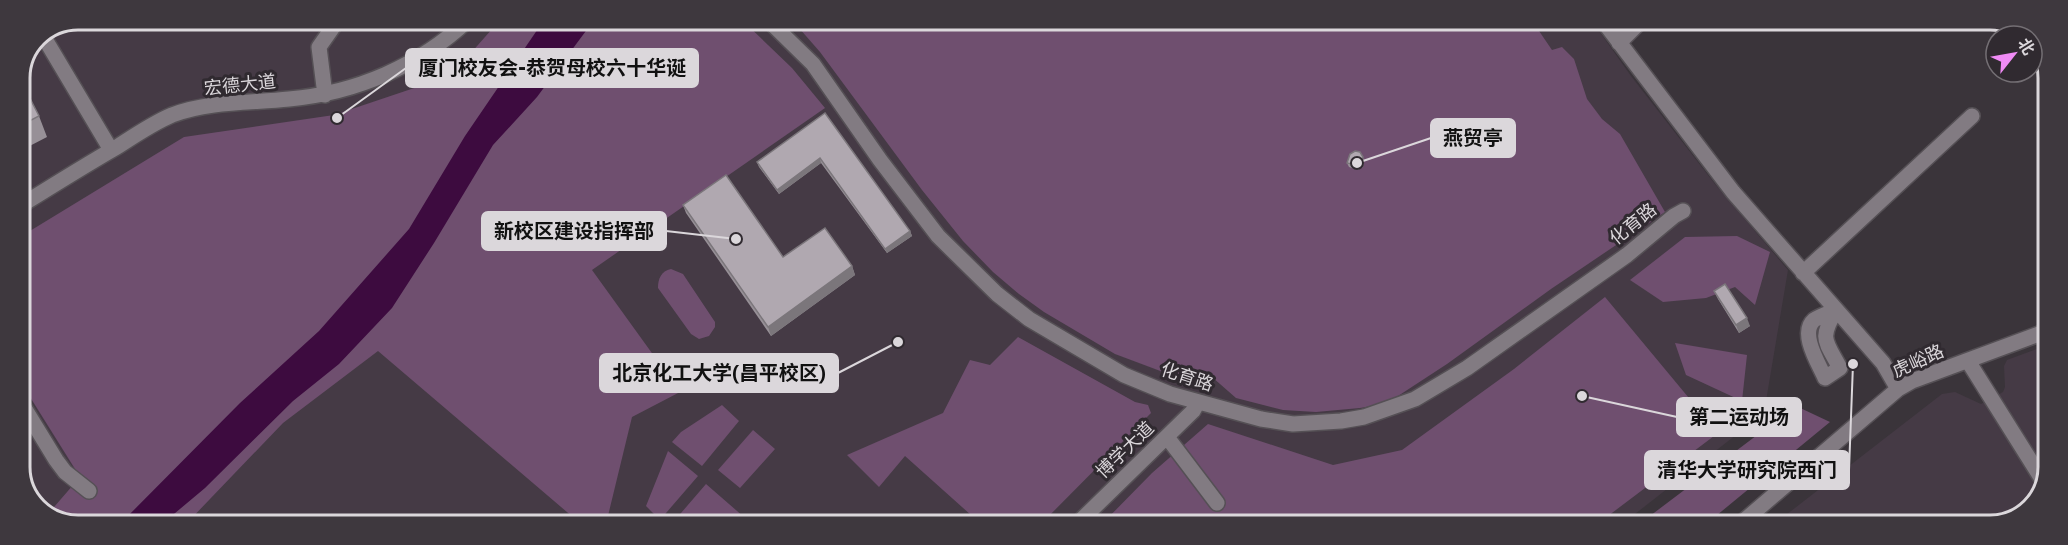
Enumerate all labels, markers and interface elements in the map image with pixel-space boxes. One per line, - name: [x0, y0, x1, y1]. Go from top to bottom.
- north arrow: [1984, 24, 2044, 84]
- text: 北: [2014, 34, 2040, 58]
- callout: 厦门校友会-恭贺母校六十华诞: [406, 49, 698, 87]
- text: 厦门校友会-恭贺母校六十华诞: [418, 54, 686, 81]
- street label: 宏德大道: [203, 69, 277, 100]
- callout: 燕贸亭: [1431, 119, 1515, 157]
- text: 燕贸亭: [1443, 124, 1503, 151]
- street label: 化育路: [1604, 198, 1661, 250]
- callout: 新校区建设指挥部: [482, 212, 666, 250]
- text: 新校区建设指挥部: [494, 217, 654, 244]
- street label: 虎峪路: [1888, 339, 1947, 382]
- callout: 北京化工大学(昌平校区): [600, 354, 838, 392]
- street label: 化育路: [1158, 357, 1216, 396]
- text: 北京化工大学(昌平校区): [612, 359, 826, 386]
- callout: 第二运动场: [1677, 398, 1801, 436]
- text: 第二运动场: [1689, 403, 1789, 430]
- street label: 博学大道: [1091, 416, 1159, 483]
- callout: 清华大学研究院西门: [1645, 451, 1849, 489]
- text: 清华大学研究院西门: [1657, 456, 1837, 483]

